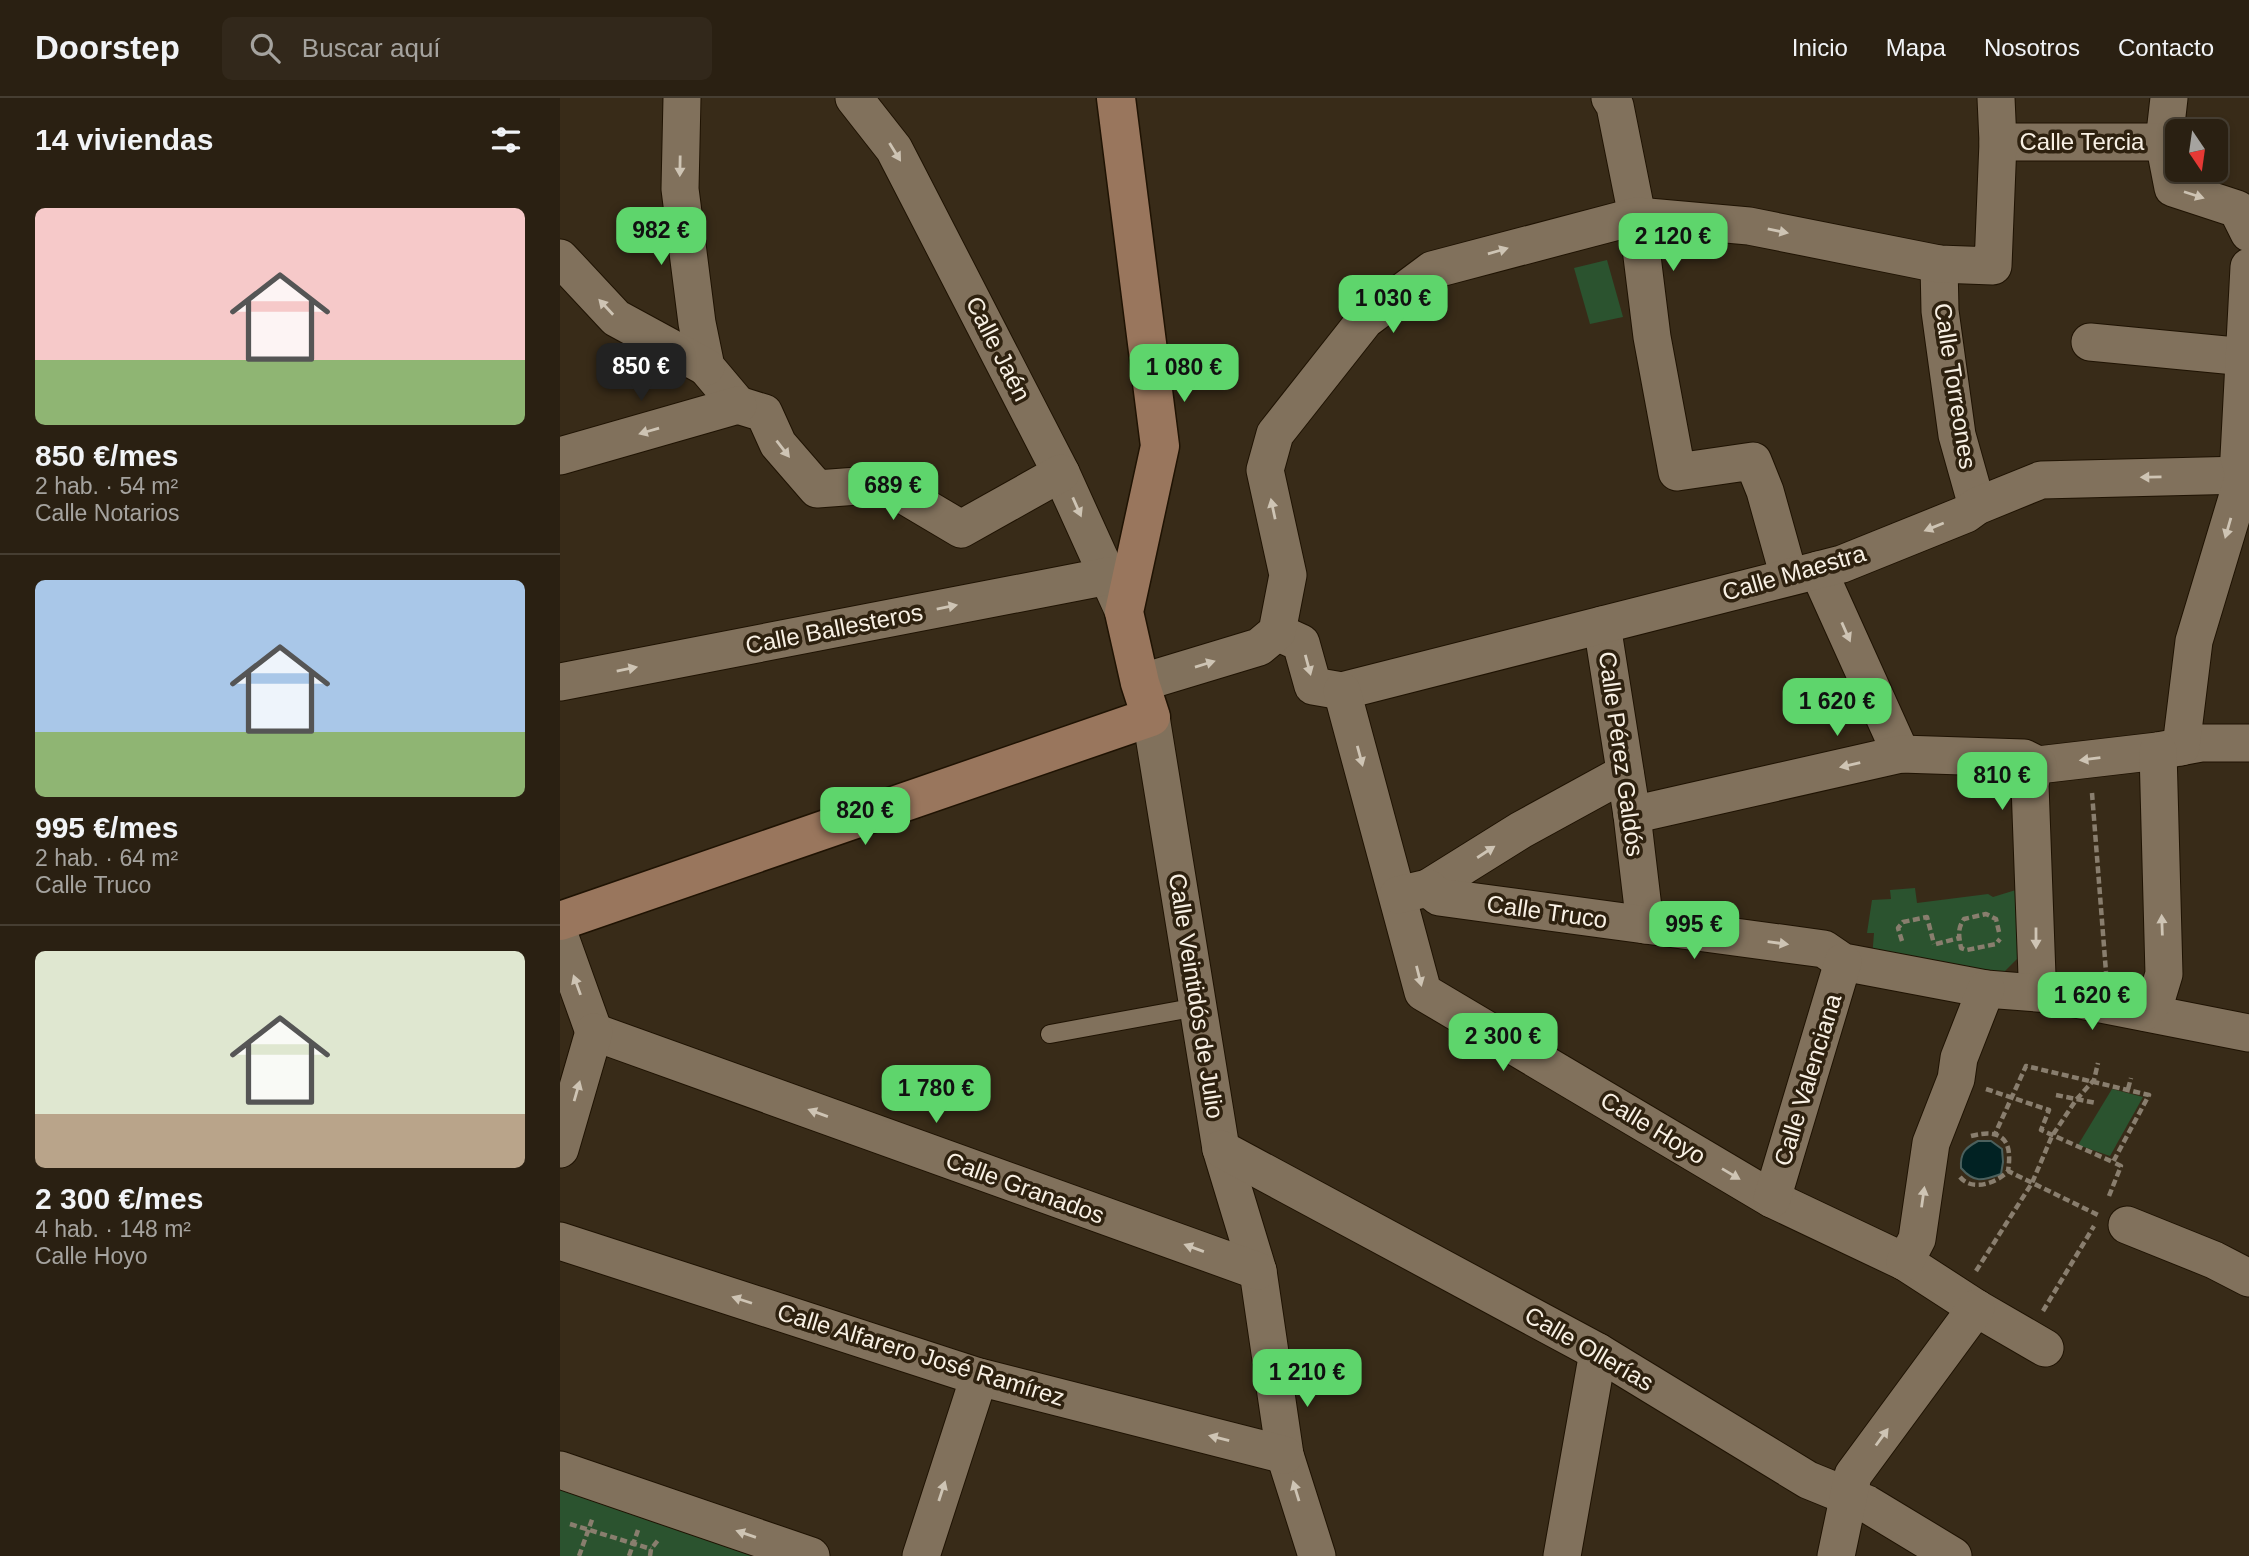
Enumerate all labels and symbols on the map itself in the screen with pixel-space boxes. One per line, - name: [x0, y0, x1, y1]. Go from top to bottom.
- north arrow: [2165, 119, 2228, 182]
- street label: Calle Tercia: [2020, 128, 2145, 155]
- one-way arrow: [888, 143, 901, 162]
- one-way arrow: [675, 155, 686, 177]
- one-way arrow: [2183, 190, 2204, 200]
- pin: 982 €: [612, 208, 710, 267]
- pin: 2 120 €: [1608, 214, 1738, 273]
- one-way arrow: [1767, 226, 1789, 237]
- one-way arrow: [1487, 246, 1508, 256]
- pin: 1 030 €: [1328, 275, 1458, 335]
- street label: Calle Jaén: [961, 292, 1036, 405]
- one-way arrow: [598, 298, 614, 316]
- street label: Calle Torreones: [1929, 301, 1982, 471]
- pin: 850 €: [592, 344, 690, 403]
- pin: 1 080 €: [1119, 344, 1249, 404]
- one-way arrow: [638, 426, 659, 436]
- one-way arrow: [776, 440, 790, 458]
- pin: 689 €: [844, 462, 942, 522]
- one-way arrow: [2140, 472, 2162, 483]
- one-way arrow: [1071, 497, 1083, 517]
- one-way arrow: [1268, 498, 1279, 520]
- one-way arrow: [2223, 518, 2233, 539]
- one-way arrow: [1923, 522, 1944, 533]
- street label: Calle Maestra: [1719, 539, 1869, 606]
- street label: Calle Ballesteros: [743, 598, 925, 659]
- one-way arrow: [936, 601, 958, 612]
- one-way arrow: [1840, 622, 1852, 642]
- street label: Calle Pérez Galdós: [1594, 650, 1649, 858]
- one-way arrow: [1303, 655, 1313, 676]
- one-way arrow: [1195, 658, 1216, 668]
- one-way arrow: [616, 663, 638, 674]
- pin: 1 620 €: [1772, 678, 1902, 738]
- one-way arrow: [1355, 746, 1366, 768]
- pin: 810 €: [1953, 752, 2051, 812]
- one-way arrow: [2079, 753, 2101, 764]
- one-way arrow: [1839, 759, 1861, 770]
- pin: 820 €: [816, 788, 914, 847]
- one-way arrow: [1476, 846, 1495, 859]
- street label: Calle Veintidós de Julio: [1164, 871, 1229, 1121]
- street label: Calle Truco: [1485, 890, 1609, 933]
- pin: 995 €: [1645, 902, 1743, 961]
- one-way arrow: [2157, 914, 2168, 936]
- one-way arrow: [2030, 927, 2042, 949]
- one-way arrow: [1767, 937, 1789, 948]
- one-way arrow: [1414, 965, 1425, 987]
- pin: 1 620 €: [2027, 972, 2157, 1032]
- one-way arrow: [571, 974, 582, 995]
- street label: Calle Valenciana: [1769, 990, 1847, 1169]
- pin: 2 300 €: [1438, 1014, 1568, 1073]
- pin: 1 780 €: [871, 1066, 1001, 1125]
- one-way arrow: [573, 1080, 583, 1101]
- street label: Calle Hoyo: [1596, 1086, 1711, 1169]
- one-way arrow: [808, 1107, 829, 1118]
- street label: Calle Granados: [942, 1146, 1108, 1229]
- one-way arrow: [1721, 1168, 1741, 1180]
- one-way arrow: [1918, 1186, 1929, 1208]
- one-way arrow: [1183, 1242, 1204, 1253]
- one-way arrow: [731, 1294, 752, 1305]
- street label: Calle Alfarero José Ramírez: [774, 1298, 1068, 1411]
- street label: Calle Ollerías: [1520, 1301, 1658, 1396]
- pin: 1 210 €: [1242, 1350, 1372, 1409]
- one-way arrow: [1874, 1428, 1888, 1446]
- one-way arrow: [1208, 1432, 1230, 1443]
- one-way arrow: [1291, 1480, 1301, 1501]
- one-way arrow: [937, 1481, 948, 1502]
- one-way arrow: [736, 1528, 757, 1539]

